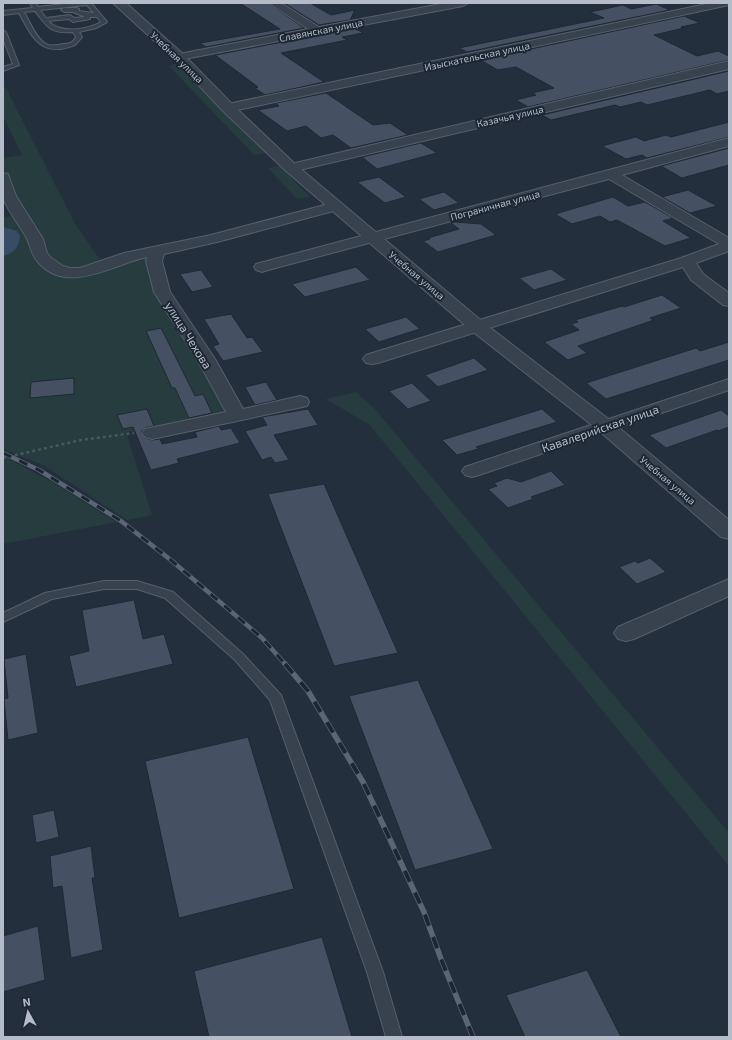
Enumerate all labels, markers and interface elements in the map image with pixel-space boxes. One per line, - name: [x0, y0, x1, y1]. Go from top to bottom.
- street label: Славянская улица: [278, 16, 364, 45]
- street label: Учебная улица: [147, 29, 206, 86]
- street label: Изыскательская улица: [423, 39, 531, 74]
- street label: Казачья улица: [475, 102, 545, 130]
- street label: Пограничная улица: [449, 187, 541, 224]
- street label: Учебная улица: [386, 248, 447, 303]
- street label: улица Чехова: [162, 299, 215, 372]
- street label: Кавалерийская улица: [540, 401, 661, 456]
- street label: Учебная улица: [637, 453, 698, 508]
- north arrow: [8, 992, 48, 1032]
- text: N: [22, 995, 31, 1009]

